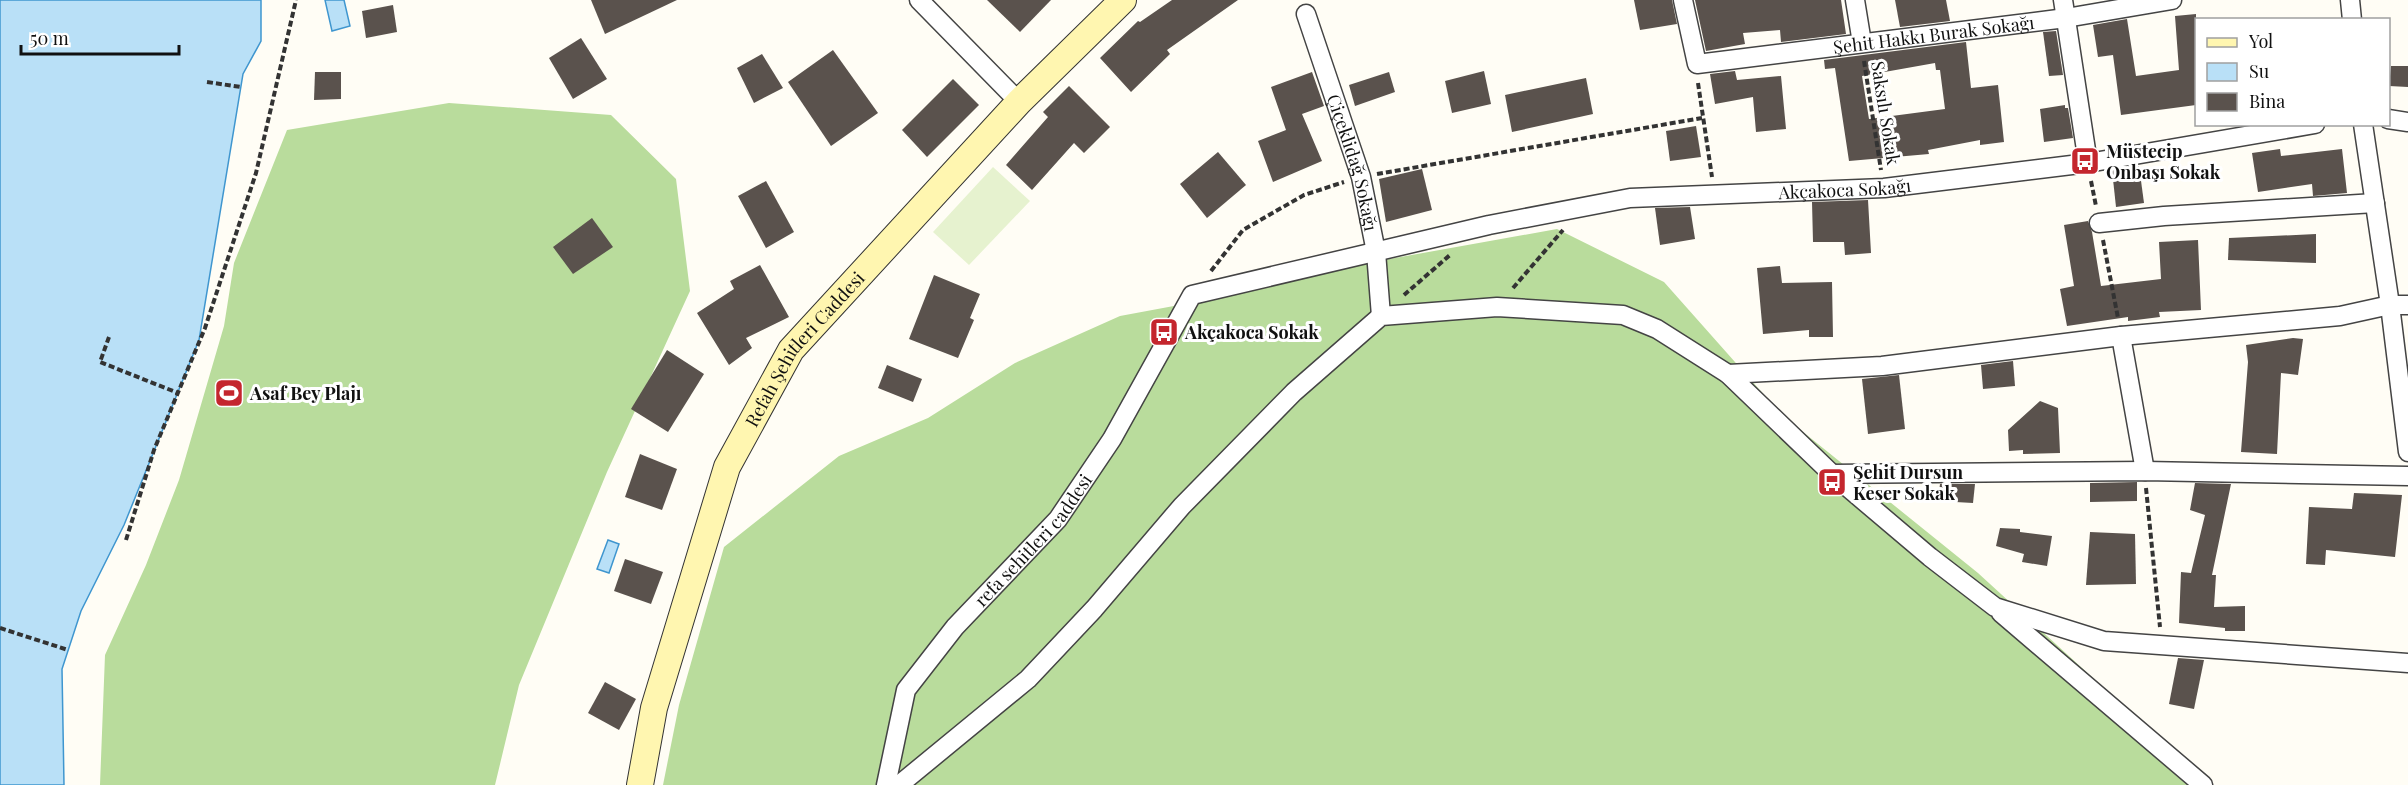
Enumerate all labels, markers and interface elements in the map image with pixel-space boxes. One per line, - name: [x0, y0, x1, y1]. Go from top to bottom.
- street label: Şehit Hakkı Burak Sokağı: [1832, 10, 2036, 59]
- scale bar: [21, 18, 178, 56]
- legend: [2195, 18, 2390, 126]
- text: 50 m: [30, 26, 69, 50]
- text: Yol: [2248, 29, 2273, 53]
- street label: Saksılı Sokak: [1866, 59, 1906, 167]
- text: Su: [2249, 59, 2270, 83]
- text: Bina: [2249, 89, 2285, 113]
- street label: Çiçeklidağ Sokağı: [1322, 91, 1384, 233]
- place label: Müstecip Onbaşı Sokak: [2106, 139, 2221, 184]
- bus stop icon: Müstecip Onbaşı Sokak: [2069, 145, 2101, 177]
- street label: Akçakoca Sokağı: [1777, 173, 1912, 204]
- street label: Refah Şehitleri Caddesi: [739, 266, 869, 431]
- bus stop icon: Akçakoca Sokak: [1148, 316, 1180, 348]
- place label: Akçakoca Sokak: [1184, 320, 1319, 344]
- sports icon: Asaf Bey Plajı: [213, 377, 245, 409]
- place label: Asaf Bey Plajı: [249, 381, 362, 405]
- place label: Şehit Dursun Keser Sokak: [1853, 460, 1963, 505]
- bus stop icon: Şehit Dursun Keser Sokak: [1816, 466, 1848, 498]
- street label: refa sehitleri caddesi: [969, 469, 1097, 611]

